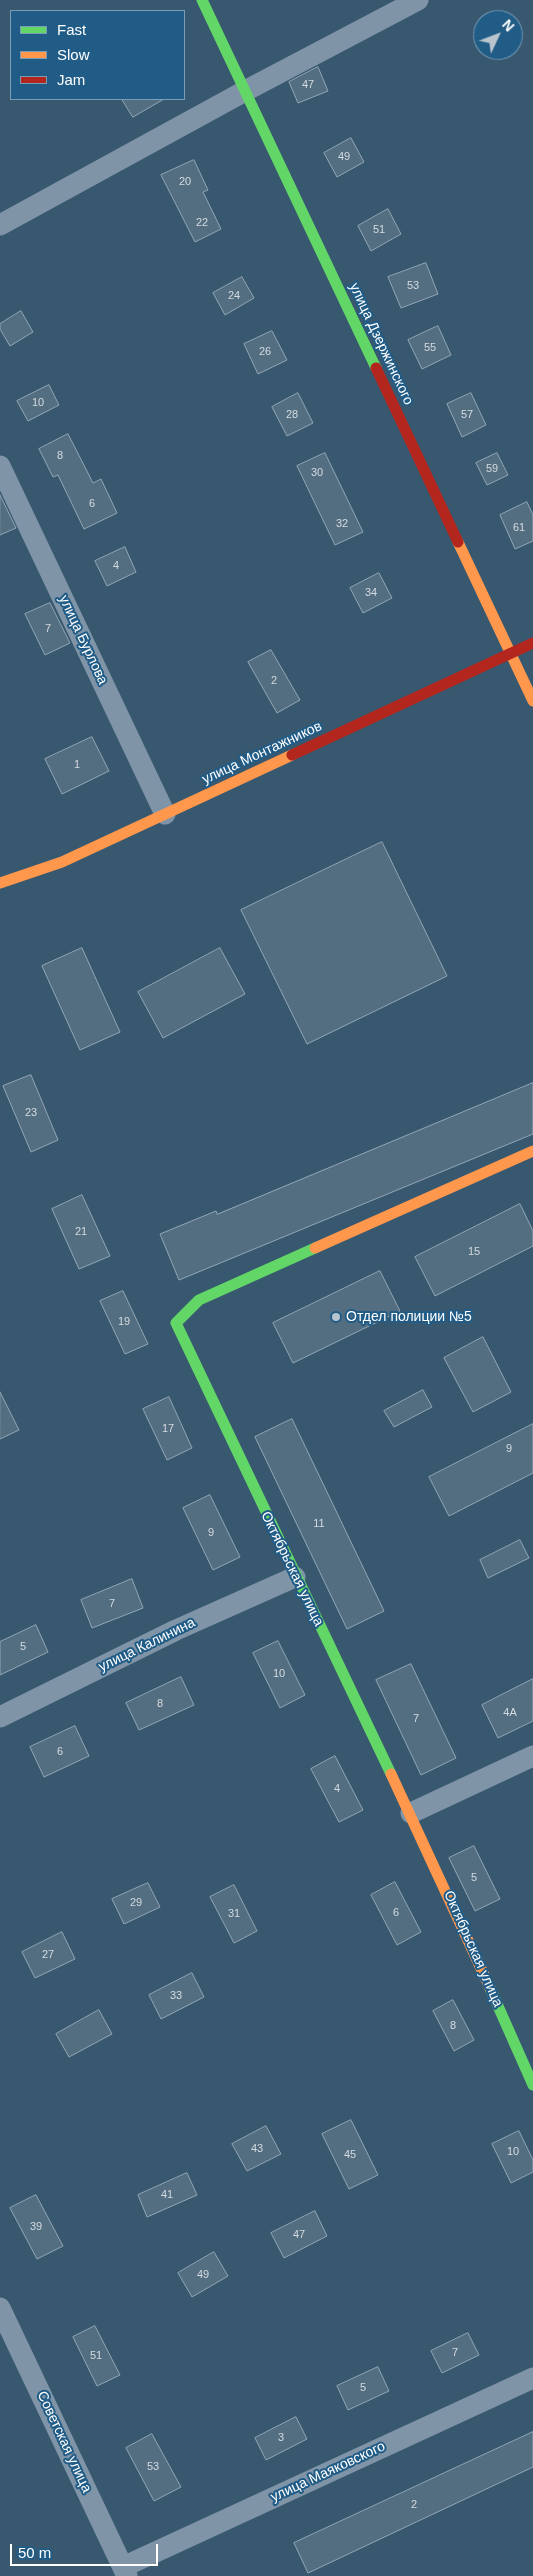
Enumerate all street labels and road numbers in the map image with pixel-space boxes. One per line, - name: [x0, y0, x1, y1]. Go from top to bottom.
- street label: улица Дзержинского: [345, 280, 417, 408]
- street label: улица Бурлова: [55, 593, 111, 687]
- street label: улица Монтажников: [199, 718, 325, 788]
- street label: Октябрьская улица: [257, 1509, 327, 1629]
- street label: улица Калинина: [96, 1614, 198, 1676]
- street label: Октябрьская улица: [440, 1888, 506, 2010]
- street label: Советская улица: [33, 2389, 95, 2495]
- street label: улица Маяковского: [268, 2438, 388, 2506]

